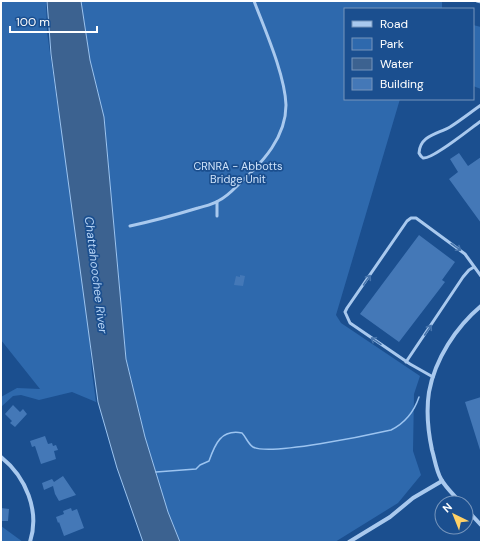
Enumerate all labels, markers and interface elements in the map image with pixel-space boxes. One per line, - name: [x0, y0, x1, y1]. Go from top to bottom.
- scale bar: [10, 8, 97, 34]
- legend: [344, 8, 474, 100]
- text: 100 m: [16, 14, 50, 30]
- text: Road: [380, 16, 408, 32]
- text: Park: [380, 36, 404, 52]
- text: Water: [380, 56, 414, 72]
- text: Building: [380, 76, 424, 92]
- park label: CRNRA - Abbotts Bridge Unit: [193, 159, 283, 186]
- water label: Chattahoochee River: [81, 216, 111, 335]
- one-way arrow: [450, 243, 461, 251]
- one-way arrow: [363, 274, 371, 285]
- one-way arrow: [424, 324, 432, 335]
- one-way arrow: [371, 337, 382, 345]
- north arrow: [434, 495, 474, 535]
- text: N: [439, 500, 455, 516]

